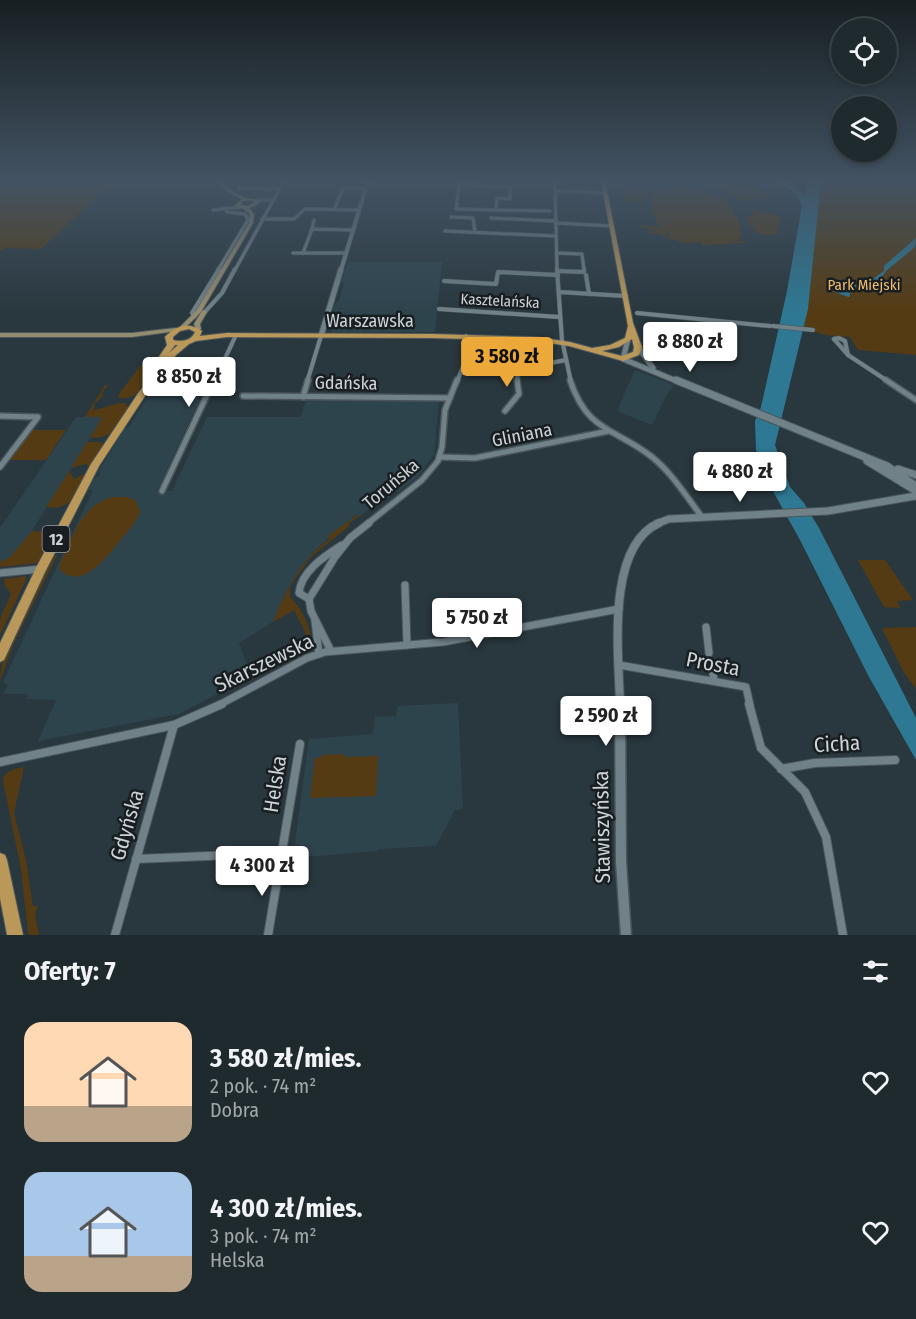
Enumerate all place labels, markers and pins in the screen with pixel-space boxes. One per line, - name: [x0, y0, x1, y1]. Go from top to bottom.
- pin: 8 880 zł: [628, 322, 752, 373]
- pin: 3 580 zł: [445, 337, 569, 388]
- pin: 8 850 zł: [127, 357, 251, 408]
- pin: 4 880 zł: [678, 452, 802, 503]
- pin: 5 750 zł: [415, 598, 539, 649]
- pin: 2 590 zł: [544, 696, 668, 747]
- pin: 4 300 zł: [200, 846, 324, 897]

